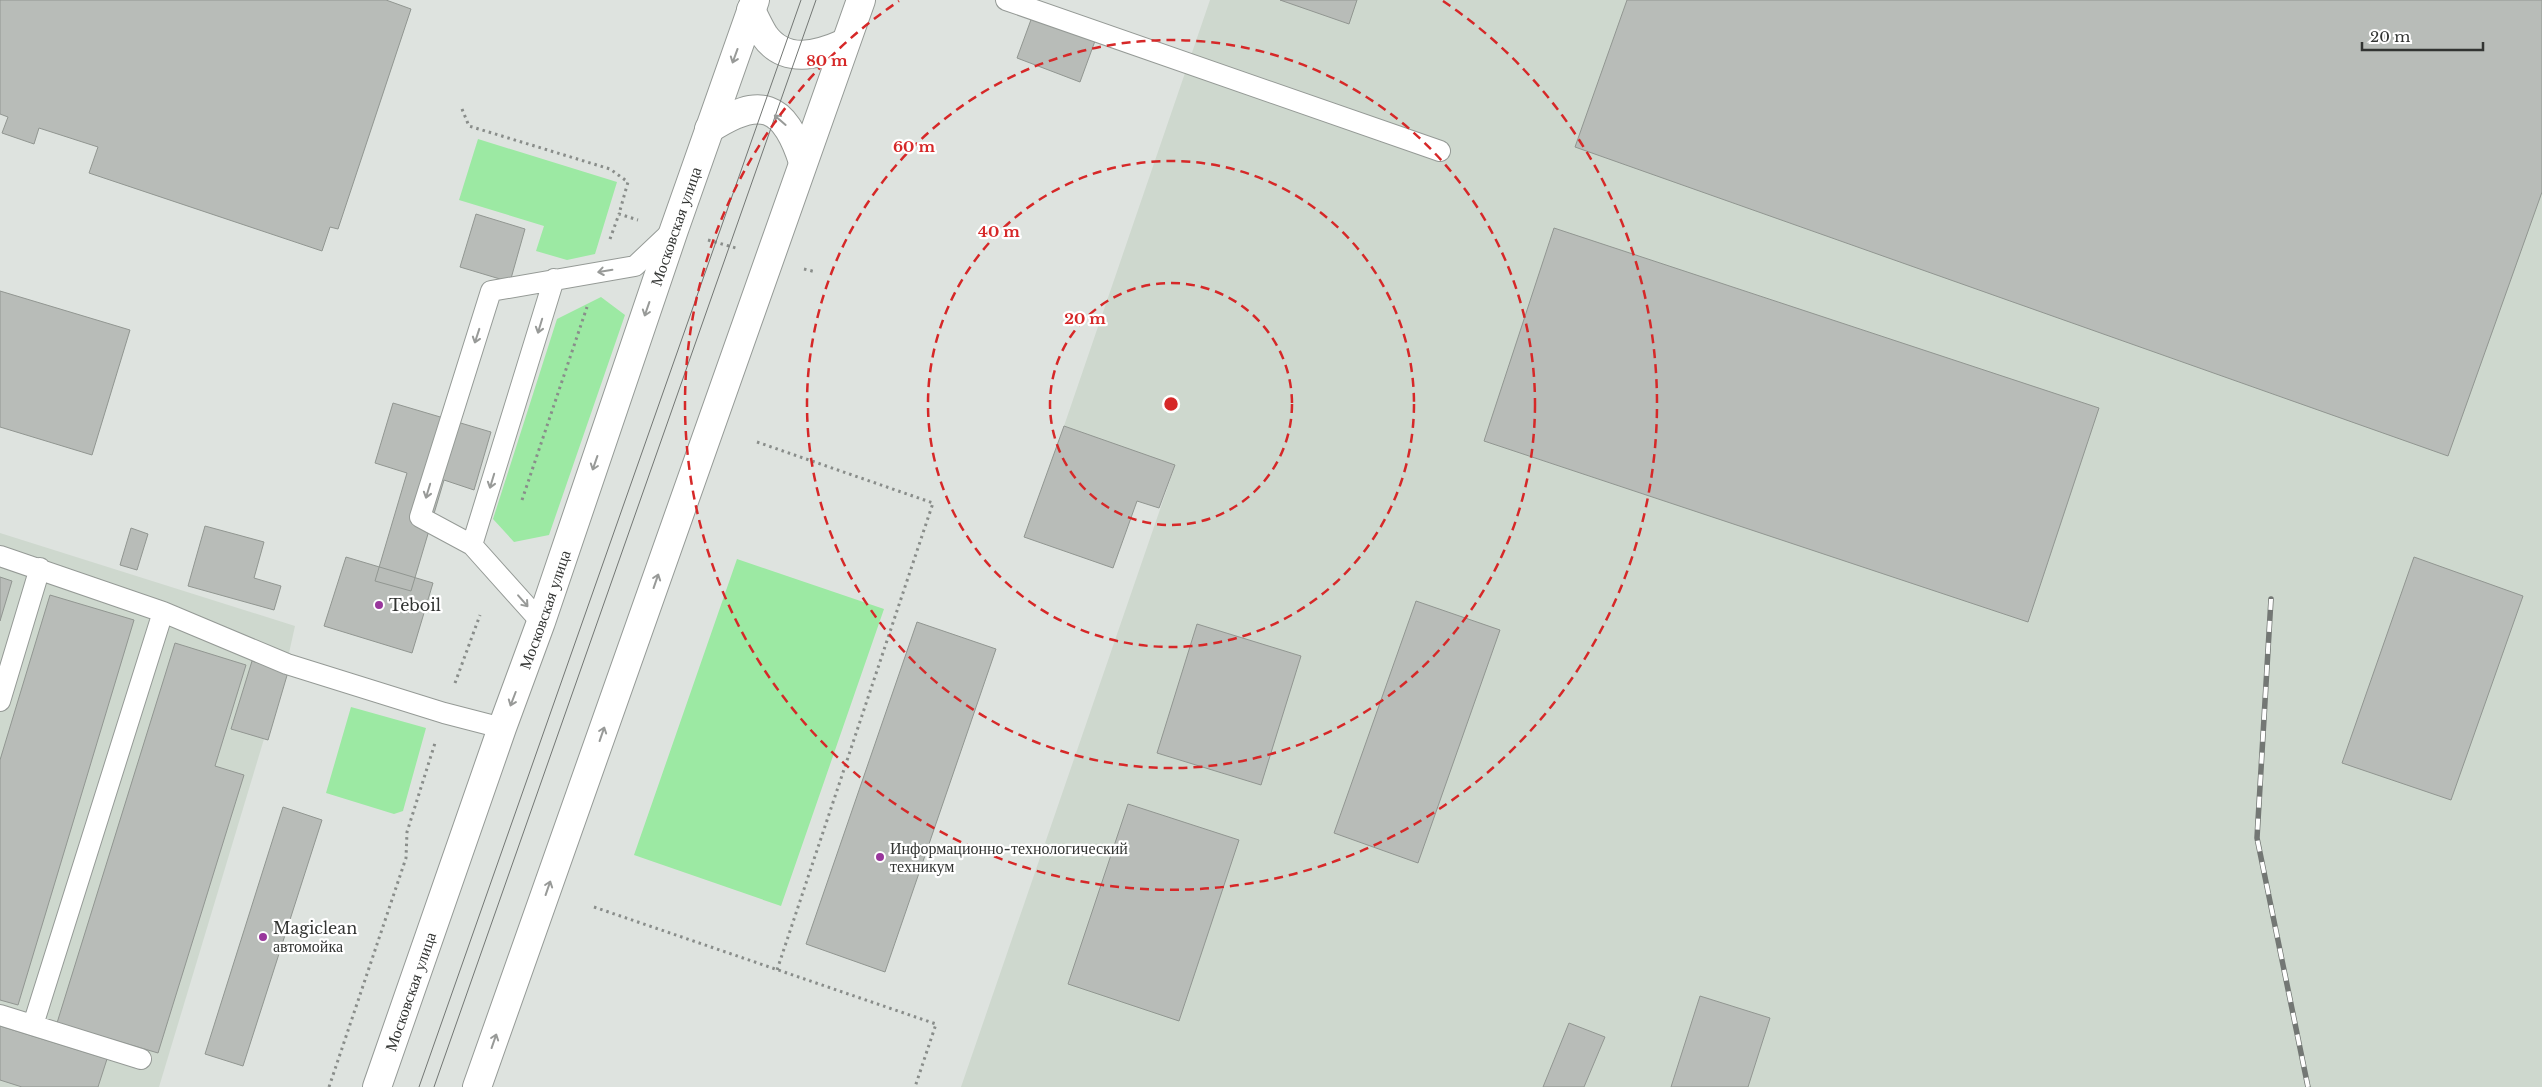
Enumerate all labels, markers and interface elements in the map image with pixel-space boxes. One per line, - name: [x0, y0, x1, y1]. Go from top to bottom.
- scale bar: [2362, 20, 2483, 52]
- text: 20 m: [2370, 27, 2410, 46]
- one-way arrow: [730, 48, 739, 63]
- text: 80 m: [806, 51, 848, 70]
- one-way arrow: [774, 114, 787, 126]
- text: 60 m: [893, 137, 935, 156]
- street label: Московская улица: [646, 164, 706, 289]
- text: 40 m: [978, 222, 1020, 241]
- one-way arrow: [597, 267, 613, 277]
- one-way arrow: [642, 301, 651, 316]
- text: 20 m: [1064, 309, 1106, 328]
- one-way arrow: [534, 317, 544, 333]
- one-way arrow: [471, 327, 481, 343]
- centre of rings: [1162, 395, 1180, 413]
- one-way arrow: [590, 455, 599, 470]
- one-way arrow: [487, 472, 496, 488]
- one-way arrow: [423, 482, 433, 498]
- street label: Московская улица: [514, 547, 575, 672]
- one-way arrow: [652, 574, 661, 589]
- place label: Teboil: [389, 595, 441, 615]
- one-way arrow: [517, 595, 529, 608]
- marker: Teboil: [373, 599, 385, 611]
- one-way arrow: [508, 691, 517, 706]
- one-way arrow: [598, 727, 607, 743]
- place label: Информационно-технологический техникум: [890, 838, 1128, 876]
- marker: Информационно-технологический техникум: [874, 851, 886, 863]
- one-way arrow: [544, 881, 553, 896]
- place label: Magiclean автомойка: [273, 918, 357, 956]
- street label: Московская улица: [380, 929, 440, 1054]
- marker: Magiclean автомойка: [257, 931, 269, 943]
- one-way arrow: [490, 1034, 499, 1049]

